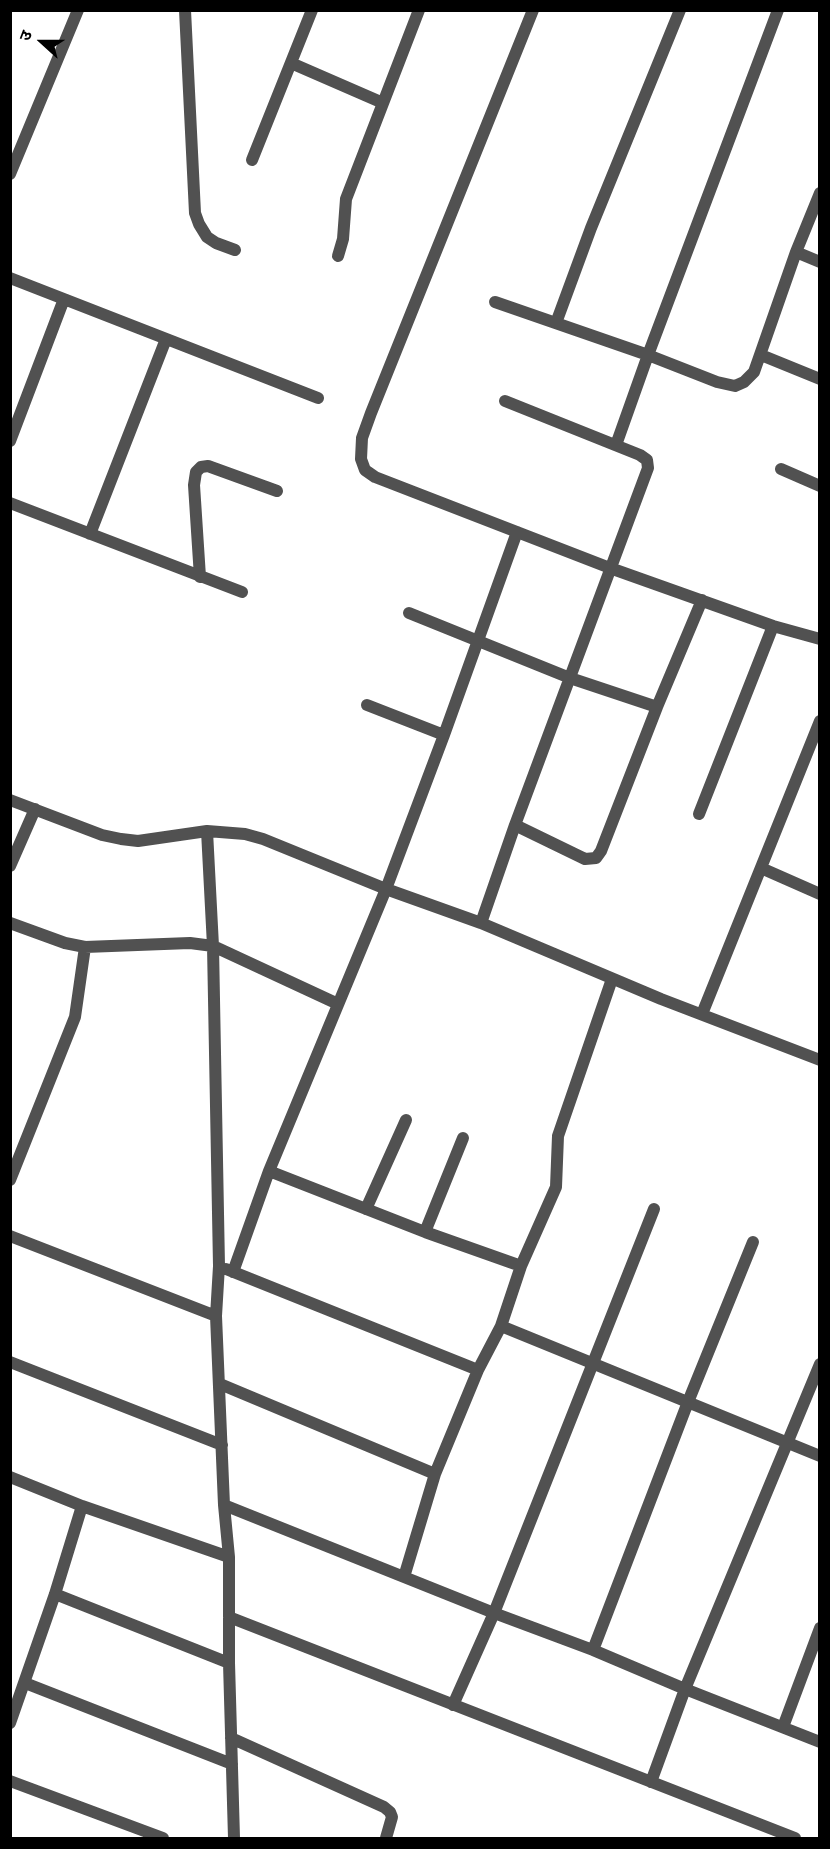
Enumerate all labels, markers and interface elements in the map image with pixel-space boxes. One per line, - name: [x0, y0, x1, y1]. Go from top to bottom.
- north arrow: [12, 12, 72, 72]
- text: उ: [15, 28, 35, 43]

